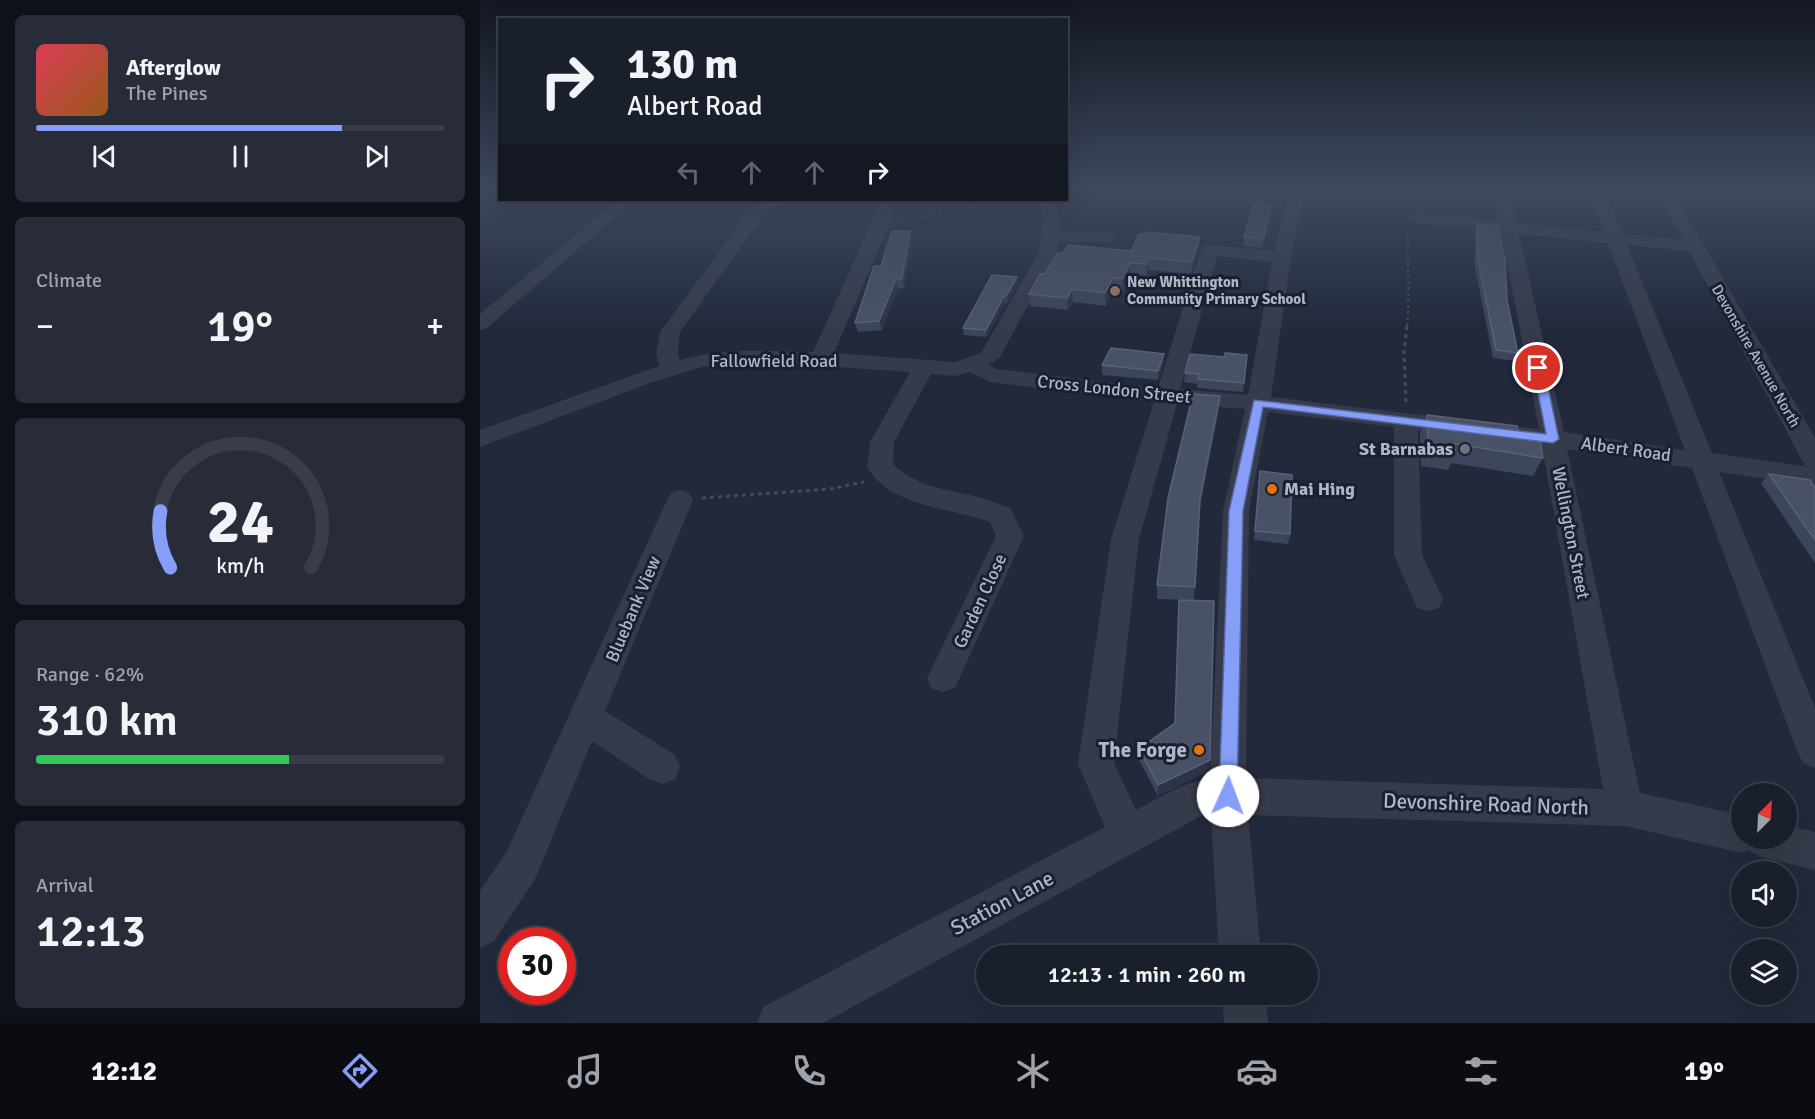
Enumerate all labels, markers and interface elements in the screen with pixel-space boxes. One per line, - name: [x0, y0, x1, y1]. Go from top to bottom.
- text: 130 m: [627, 39, 738, 90]
- icon: right: [528, 42, 606, 120]
- text: Afterglow: [126, 54, 221, 81]
- text: The Pines: [126, 81, 208, 106]
- text: Albert Road: [627, 90, 763, 123]
- icon: previous: [88, 140, 121, 173]
- icon: pause: [224, 140, 257, 173]
- icon: next: [360, 140, 393, 173]
- icon: left: [672, 156, 705, 189]
- icon: ahead: [735, 156, 768, 189]
- icon: ahead: [798, 156, 831, 189]
- icon: right: [861, 156, 894, 189]
- text: Climate: [36, 268, 102, 293]
- place label: New Whittington Community Primary School: [1127, 273, 1306, 308]
- street label: Devonshire Avenue North: [1708, 281, 1804, 431]
- marker: New Whittington Community Primary School: [1108, 284, 1122, 298]
- text: 19°: [207, 299, 273, 354]
- text: −: [36, 306, 54, 347]
- text: +: [426, 306, 444, 347]
- pin: [1512, 342, 1563, 393]
- street label: Fallowfield Road: [710, 350, 838, 372]
- icon: arrive: [1521, 351, 1554, 384]
- street label: Cross London Street: [1036, 370, 1192, 408]
- street label: Albert Road: [1580, 432, 1672, 466]
- place label: St Barnabas: [1359, 438, 1453, 460]
- marker: St Barnabas: [1458, 442, 1472, 456]
- street label: Wellington Street: [1547, 465, 1595, 601]
- place label: Mai Hing: [1284, 478, 1355, 500]
- marker: Mai Hing: [1265, 482, 1279, 496]
- text: 24: [206, 484, 274, 561]
- street label: Garden Close: [949, 550, 1011, 652]
- street label: Bluebank View: [601, 553, 665, 665]
- text: km/h: [216, 554, 264, 580]
- text: Range · 62%: [36, 662, 144, 687]
- text: 310 km: [36, 693, 178, 748]
- place label: The Forge: [1099, 737, 1187, 763]
- marker: The Forge: [1192, 743, 1206, 757]
- position arrow: [1196, 764, 1260, 828]
- north arrow: [1731, 783, 1797, 849]
- map controls: [1731, 783, 1797, 1005]
- street label: Devonshire Road North: [1383, 787, 1589, 821]
- button: sound: [1731, 861, 1797, 927]
- street label: Station Lane: [946, 865, 1058, 941]
- text: Arrival: [36, 873, 94, 898]
- text: 12:13: [36, 904, 146, 959]
- speed limit sign: 30: [498, 927, 576, 1005]
- button: layers: [1731, 939, 1797, 1005]
- text: 12:13 · 1 min · 260 m: [1048, 961, 1246, 988]
- icon: directions: [339, 1050, 381, 1092]
- icon: music: [564, 1050, 606, 1092]
- icon: phone: [788, 1050, 830, 1092]
- icon: climate: [1012, 1050, 1054, 1092]
- icon: car: [1236, 1050, 1278, 1092]
- icon: filters: [1460, 1050, 1502, 1092]
- text: 12:12: [91, 1055, 157, 1088]
- text: 19°: [1684, 1055, 1724, 1088]

